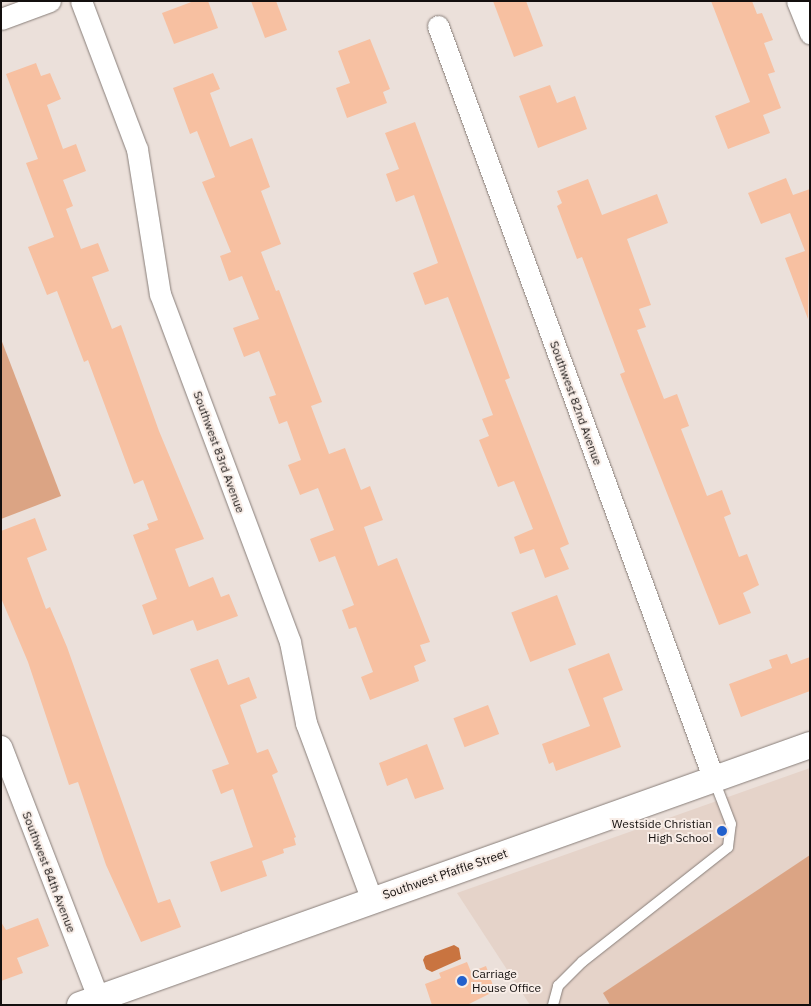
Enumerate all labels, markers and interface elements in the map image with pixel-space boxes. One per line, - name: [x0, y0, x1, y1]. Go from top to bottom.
- street label: Southwest 82nd Avenue: [547, 339, 605, 467]
- street label: Southwest 83rd Avenue: [190, 389, 248, 515]
- street label: Southwest 84th Avenue: [19, 810, 79, 934]
- place label: Westside Christian High School: [612, 817, 712, 845]
- marker: Westside Christian High School: [716, 825, 728, 837]
- street label: Southwest Pfaffle Street: [381, 846, 509, 902]
- place label: Carriage House Office: [472, 967, 541, 995]
- marker: Carriage House Office: [456, 975, 468, 987]

